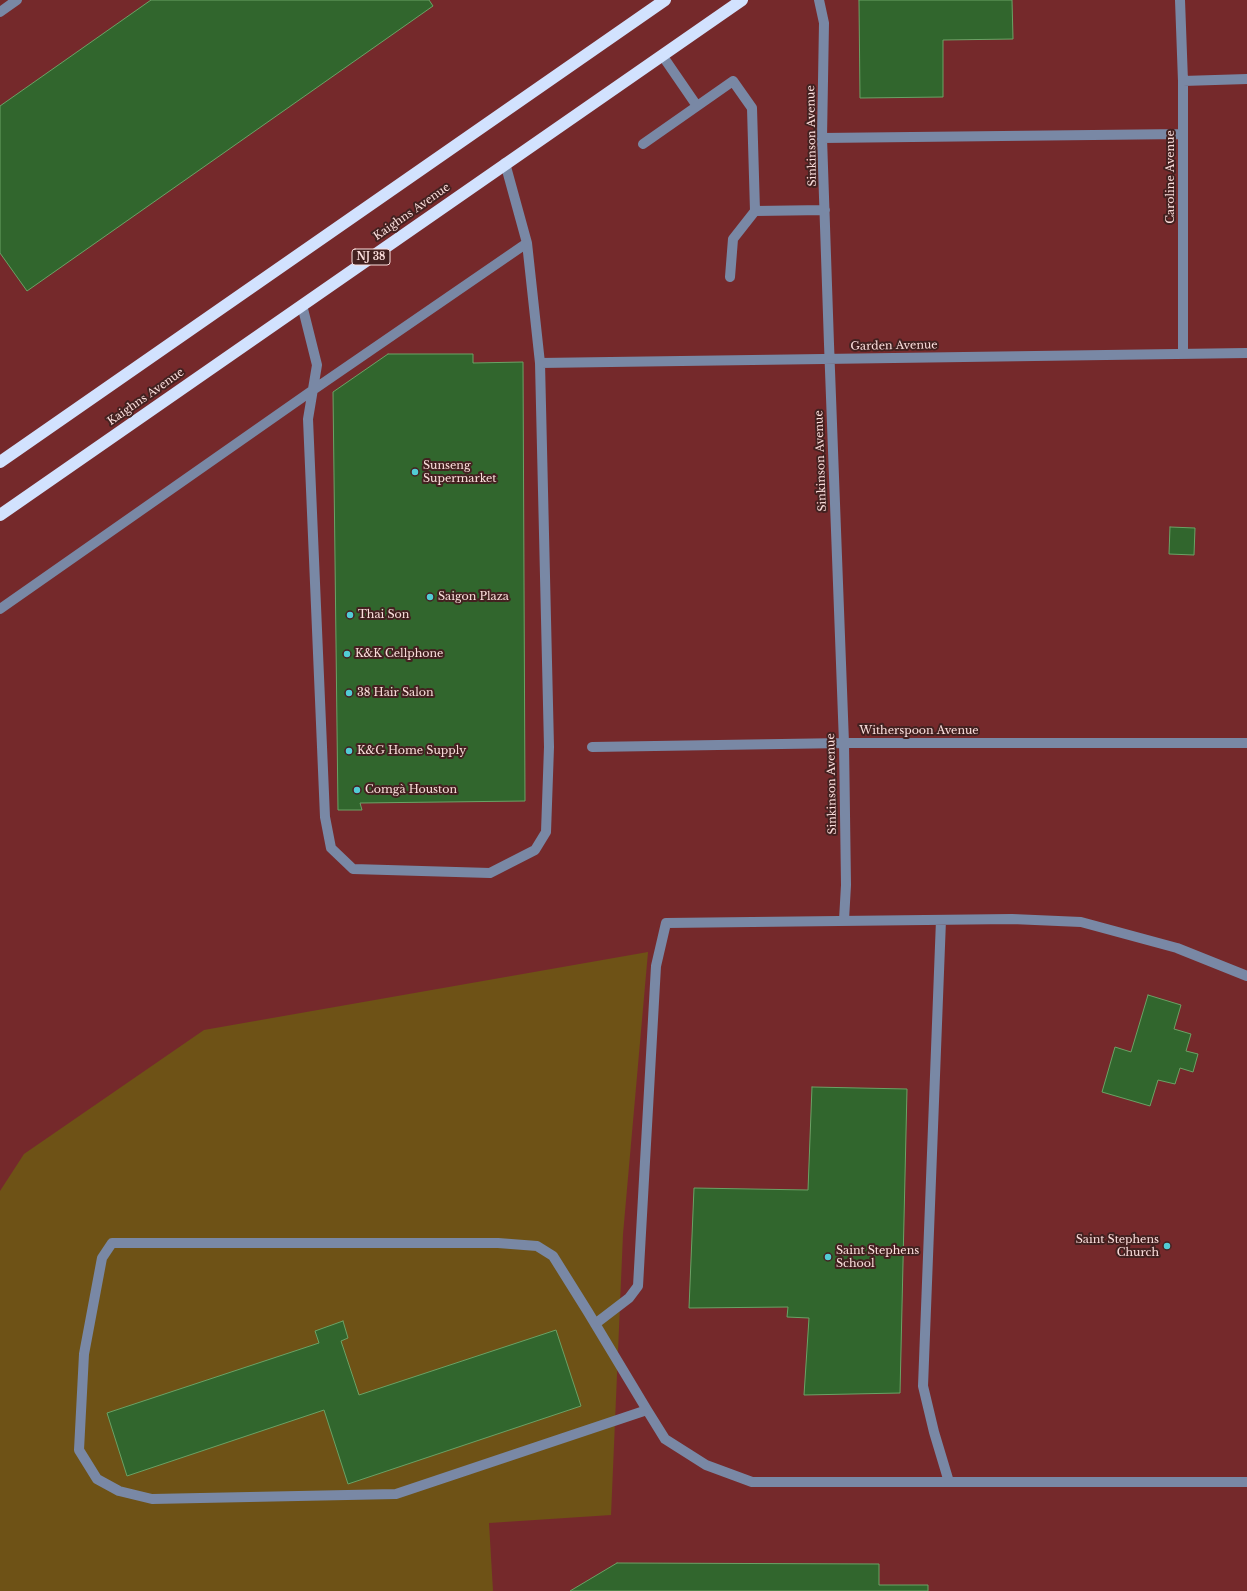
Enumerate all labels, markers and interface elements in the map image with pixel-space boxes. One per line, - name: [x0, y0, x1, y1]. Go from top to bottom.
- street label: Sinkinson Avenue: [805, 85, 819, 187]
- street label: Caroline Avenue: [1164, 130, 1178, 224]
- street label: Kaighns Avenue: [371, 181, 453, 243]
- road number: NJ 38: [352, 249, 390, 265]
- street label: Garden Avenue: [850, 339, 938, 353]
- street label: Kaighns Avenue: [105, 366, 187, 428]
- street label: Sinkinson Avenue: [813, 410, 829, 512]
- place label: Sunseng Supermarket: [423, 459, 496, 485]
- marker: Sunseng Supermarket: [410, 467, 420, 477]
- place label: Saigon Plaza: [438, 590, 509, 604]
- marker: Saigon Plaza: [425, 592, 435, 602]
- place label: Thai Son: [358, 608, 409, 622]
- marker: Thai Son: [345, 610, 355, 620]
- place label: K&K Cellphone: [355, 647, 443, 661]
- marker: K&K Cellphone: [342, 649, 352, 659]
- place label: 38 Hair Salon: [357, 686, 434, 700]
- marker: 38 Hair Salon: [344, 688, 354, 698]
- street label: Witherspoon Avenue: [859, 724, 979, 738]
- street label: Sinkinson Avenue: [825, 733, 839, 835]
- place label: K&G Home Supply: [357, 744, 466, 758]
- marker: K&G Home Supply: [344, 746, 354, 756]
- place label: Comgà Houston: [365, 783, 457, 797]
- marker: Comgà Houston: [352, 785, 362, 795]
- place label: Saint Stephens Church: [1076, 1233, 1159, 1259]
- marker: Saint Stephens Church: [1162, 1241, 1172, 1251]
- place label: Saint Stephens School: [836, 1244, 919, 1270]
- marker: Saint Stephens School: [823, 1252, 833, 1262]

